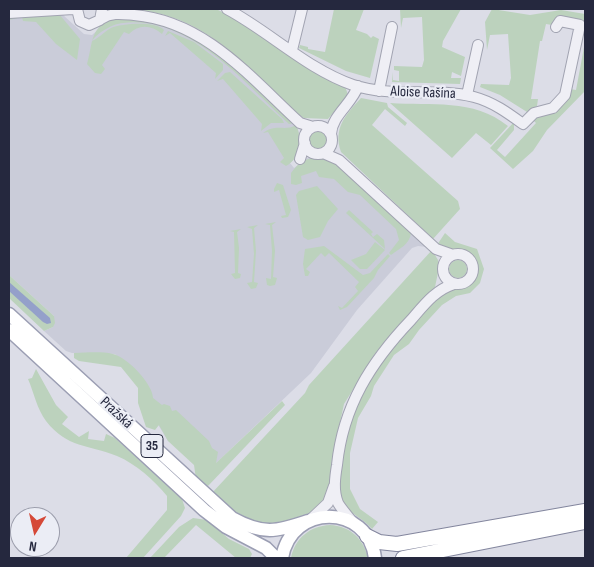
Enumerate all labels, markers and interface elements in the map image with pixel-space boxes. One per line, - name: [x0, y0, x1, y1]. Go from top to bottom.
- street label: Aloise Rašína: [390, 83, 456, 103]
- street label: Pražská: [96, 393, 136, 433]
- road number: 35: [141, 434, 163, 458]
- north arrow: [10, 507, 60, 557]
- text: N: [28, 537, 38, 555]

